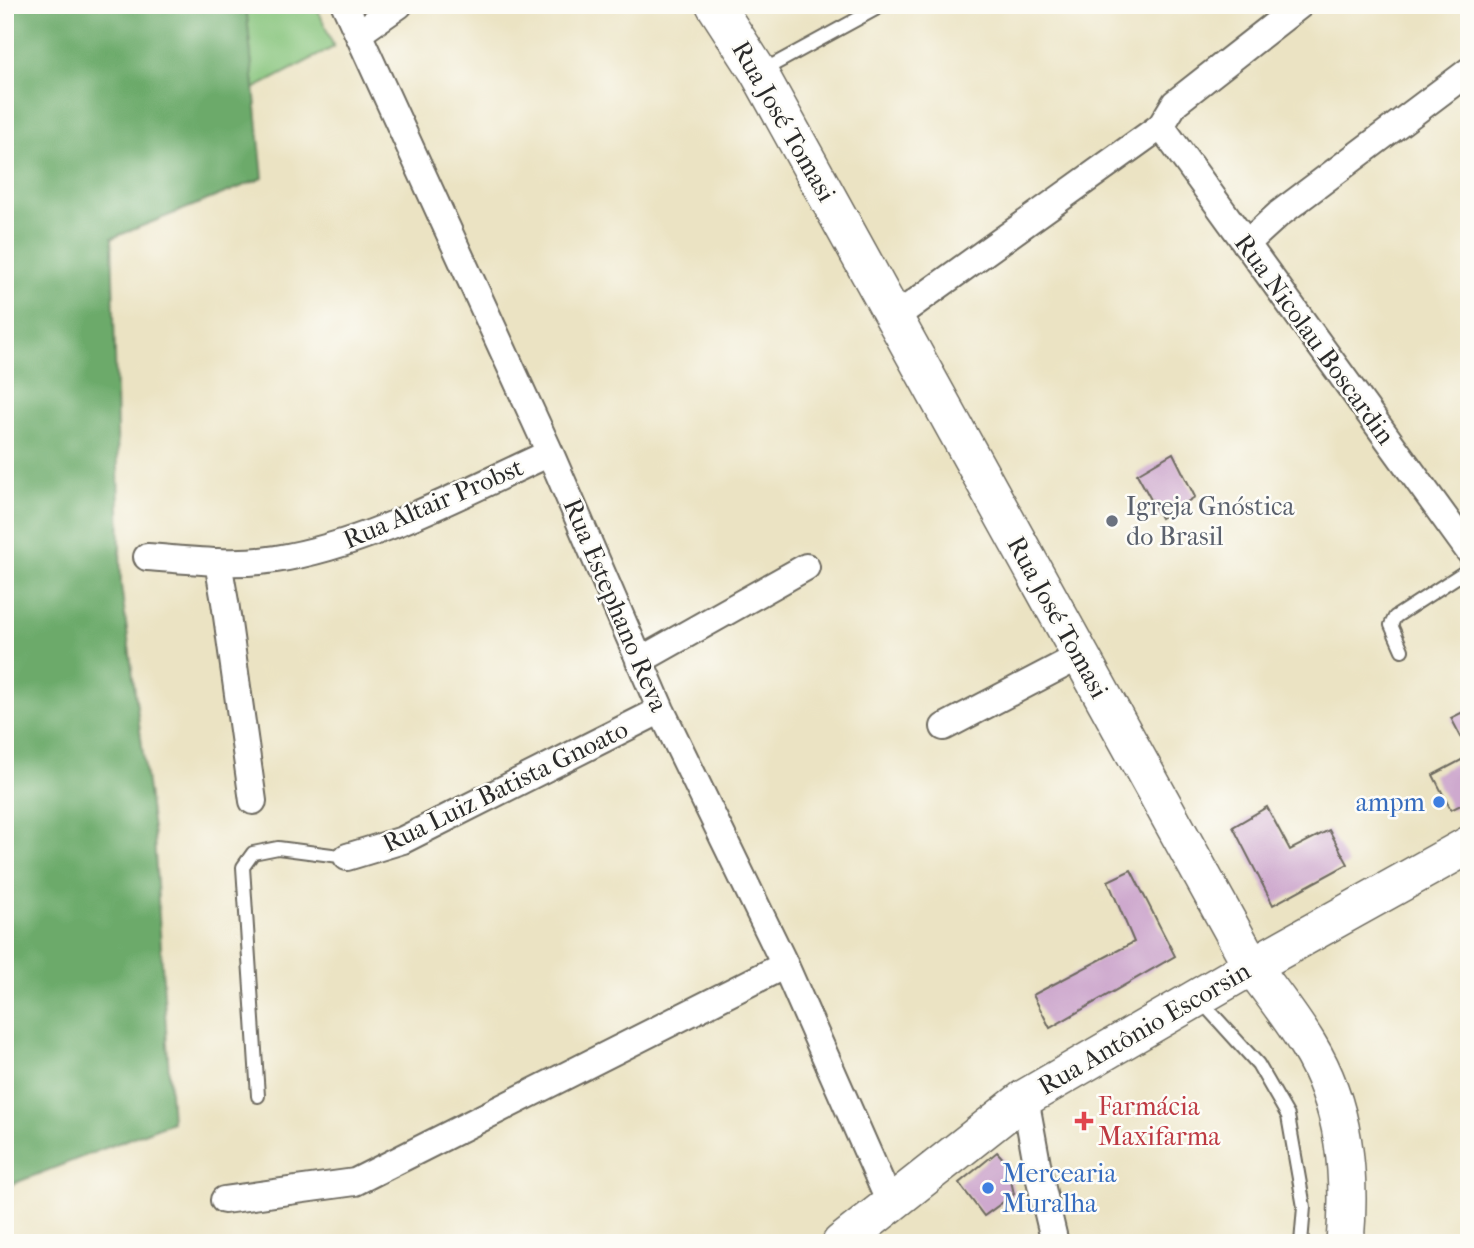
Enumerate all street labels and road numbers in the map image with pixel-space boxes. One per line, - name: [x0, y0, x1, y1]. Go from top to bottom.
- street label: Rua José Tomasi: [725, 35, 842, 207]
- street label: Rua Nicolau Boscardin: [1228, 228, 1401, 451]
- street label: Rua Altair Probst: [339, 451, 528, 555]
- street label: Rua Estephano Reva: [557, 494, 675, 717]
- street label: Rua José Tomasi: [1000, 531, 1115, 704]
- street label: Rua Luiz Batista Gnoato: [377, 713, 633, 859]
- street label: Rua Antônio Escorsin: [1033, 955, 1256, 1102]

